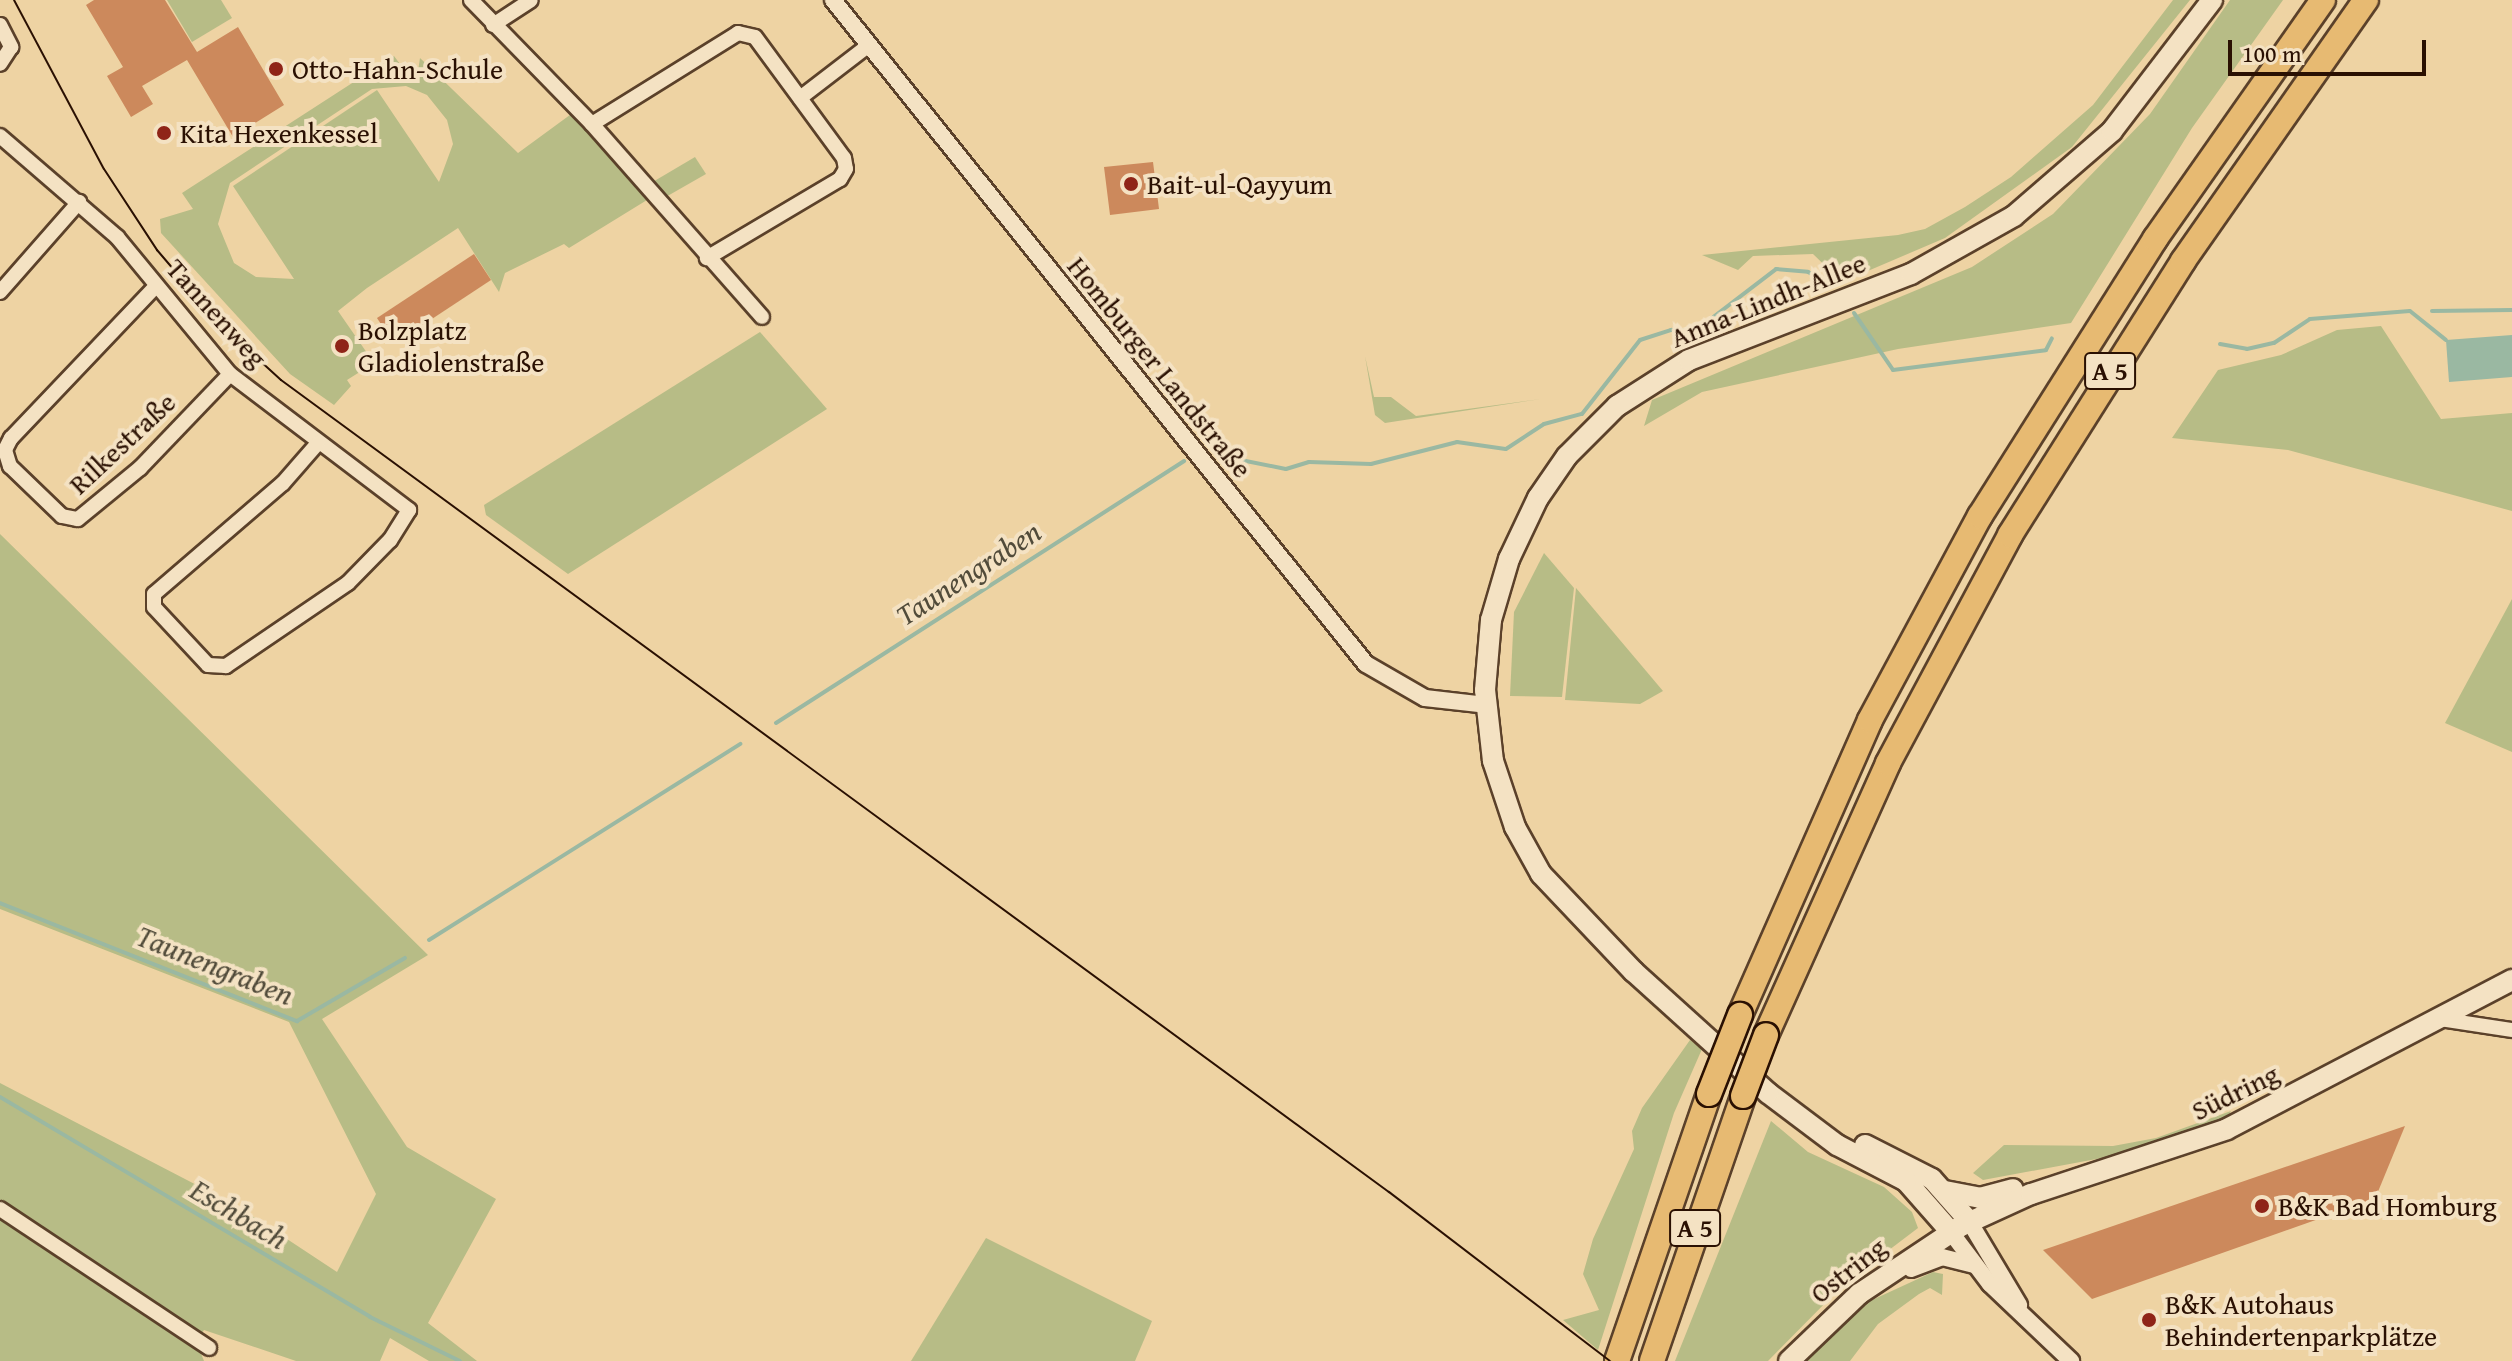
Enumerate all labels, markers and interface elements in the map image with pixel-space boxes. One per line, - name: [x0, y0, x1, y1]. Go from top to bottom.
- scale bar: [2232, 24, 2430, 74]
- text: 100 m: [2242, 36, 2302, 71]
- place label: Otto-Hahn-Schule: [292, 52, 503, 86]
- marker: Otto-Hahn-Schule: [267, 60, 285, 78]
- place label: Kita Hexenkessel: [180, 116, 378, 150]
- marker: Kita Hexenkessel: [155, 124, 173, 142]
- place label: Bait-ul-Qayyum: [1147, 167, 1332, 201]
- marker: Bait-ul-Qayyum: [1122, 175, 1140, 193]
- street label: Anna-Lindh-Allee: [1665, 246, 1871, 354]
- street label: Homburger Landstraße: [1061, 250, 1259, 484]
- street label: Tannenweg: [160, 252, 274, 374]
- place label: Bolzplatz Gladiolenstraße: [358, 313, 544, 379]
- marker: Bolzplatz Gladiolenstraße: [333, 337, 351, 355]
- road number: A 5: [2084, 349, 2136, 393]
- street label: Rilkestraße: [62, 385, 182, 501]
- water label: Taunengraben: [889, 513, 1047, 633]
- water label: Taunengraben: [131, 917, 299, 1013]
- street label: Südring: [2186, 1057, 2284, 1127]
- water label: Eschbach: [184, 1171, 294, 1257]
- place label: B&K Bad Homburg: [2278, 1189, 2497, 1223]
- marker: B&K Bad Homburg: [2253, 1197, 2271, 1215]
- road number: A 5: [1669, 1206, 1721, 1250]
- street label: Ostring: [1803, 1230, 1893, 1310]
- place label: B&K Autohaus Behindertenparkplätze: [2165, 1287, 2437, 1353]
- marker: B&K Autohaus Behindertenparkplätze: [2140, 1311, 2158, 1329]

